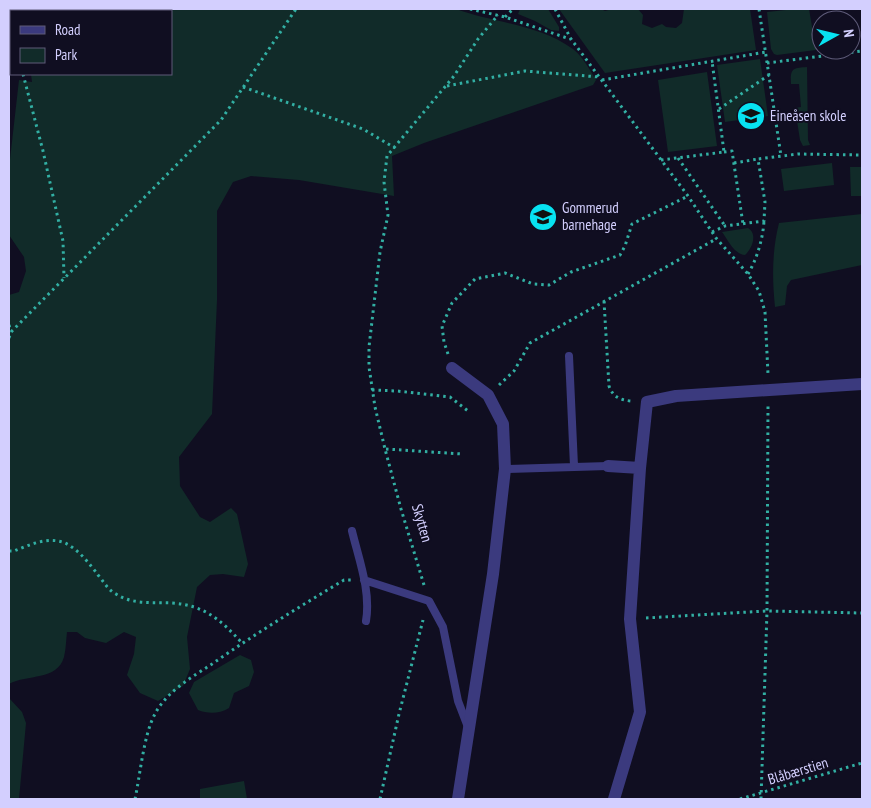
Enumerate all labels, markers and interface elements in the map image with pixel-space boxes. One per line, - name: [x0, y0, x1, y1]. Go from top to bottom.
- legend: [10, 10, 172, 75]
- north arrow: [811, 10, 861, 60]
- text: Road: [55, 20, 81, 39]
- text: N: [839, 28, 858, 38]
- text: Park: [55, 45, 77, 64]
- school or university icon: Eineåsen skole: [736, 101, 766, 131]
- place label: Eineåsen skole: [770, 106, 846, 125]
- place label: Gommerud barnehage: [562, 198, 619, 234]
- school or university icon: Gommerud barnehage: [528, 202, 558, 232]
- street label: Skytten: [408, 502, 437, 544]
- street label: Blåbærstien: [765, 752, 830, 789]

